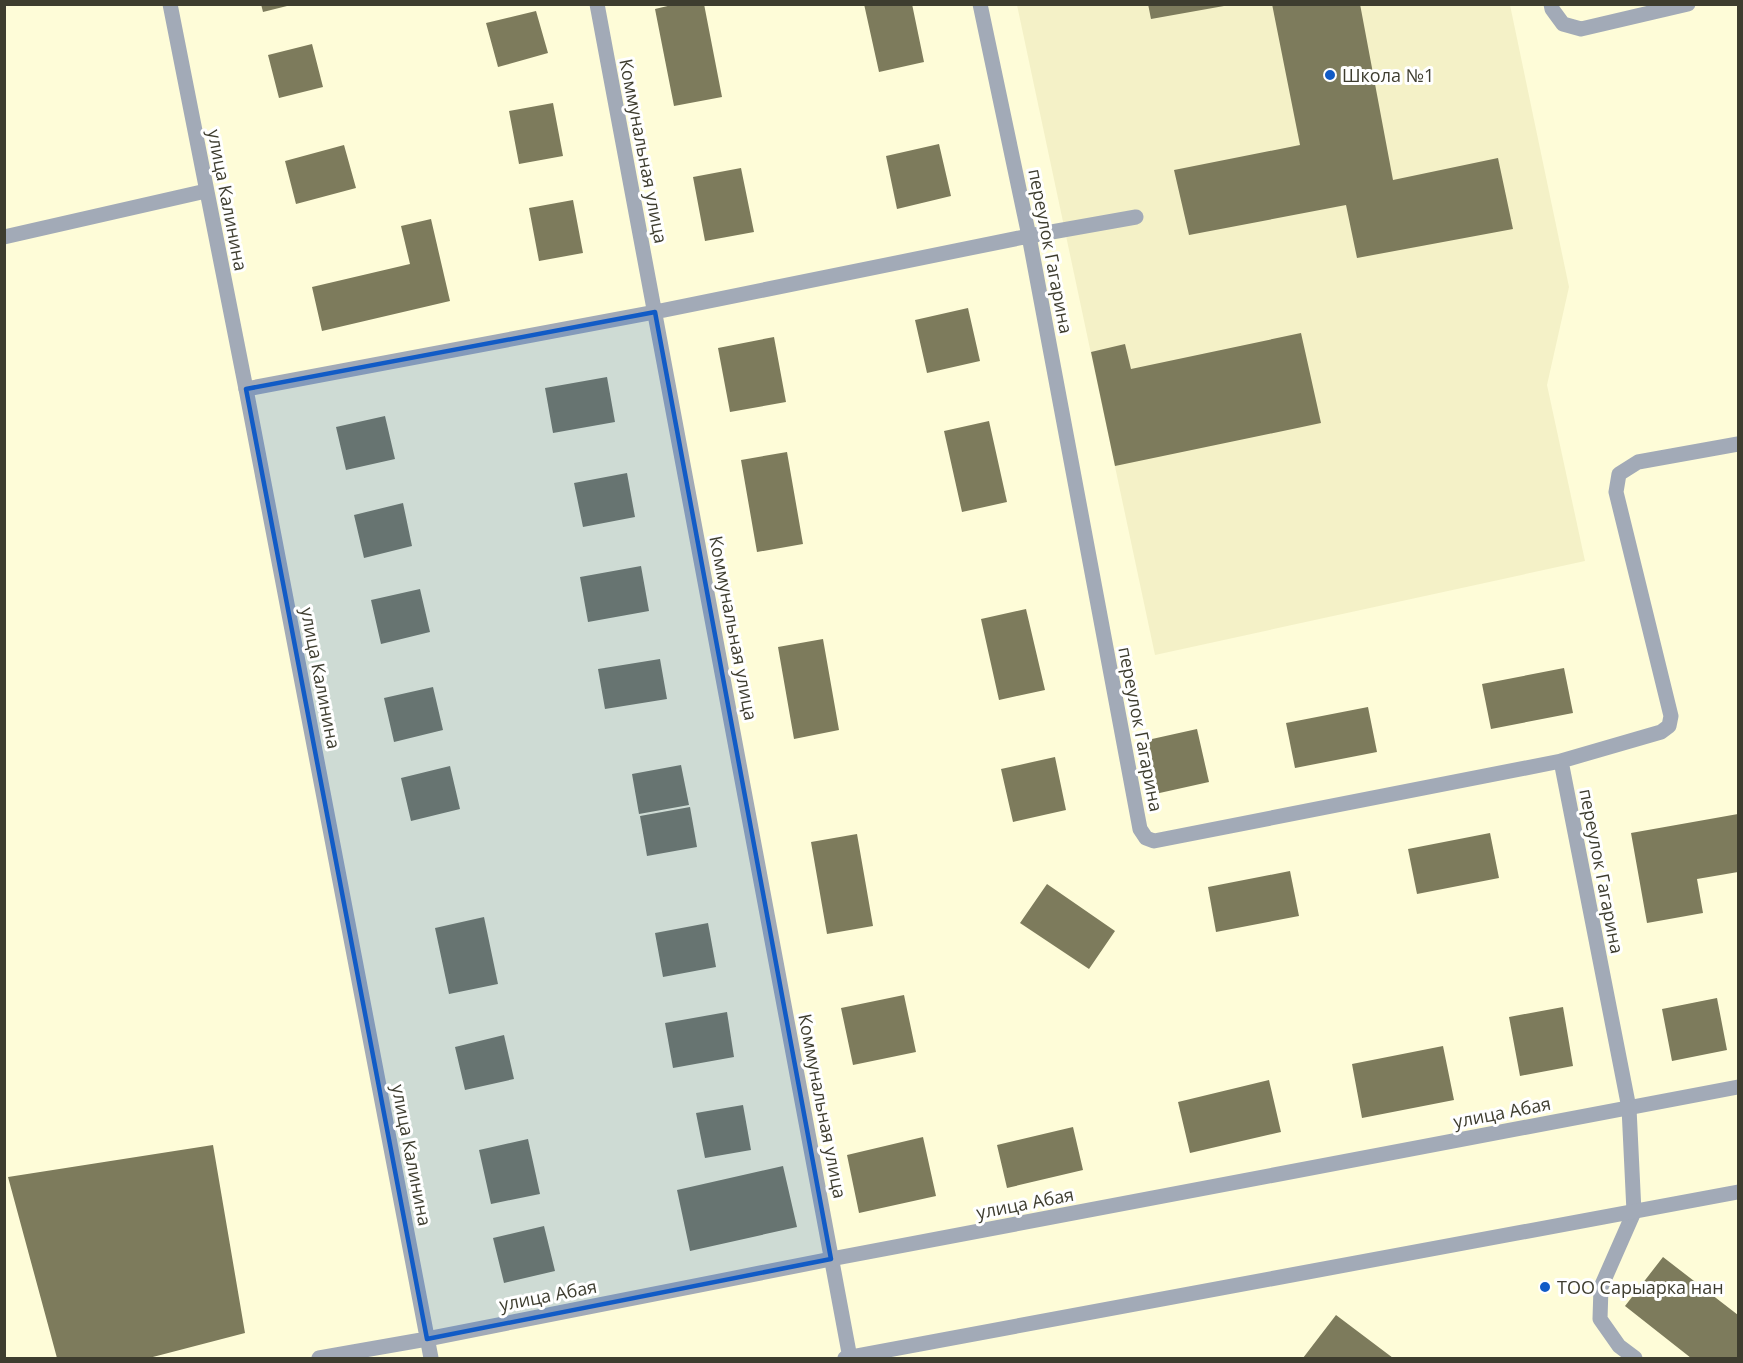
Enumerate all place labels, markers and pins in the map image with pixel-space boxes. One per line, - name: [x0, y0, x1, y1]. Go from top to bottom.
- place label: Школа №1: [1342, 63, 1434, 87]
- marker: Школа №1: [1323, 68, 1337, 82]
- place label: ТОО Сарыарка нан: [1557, 1275, 1724, 1299]
- marker: ТОО Сарыарка нан: [1538, 1280, 1552, 1294]

